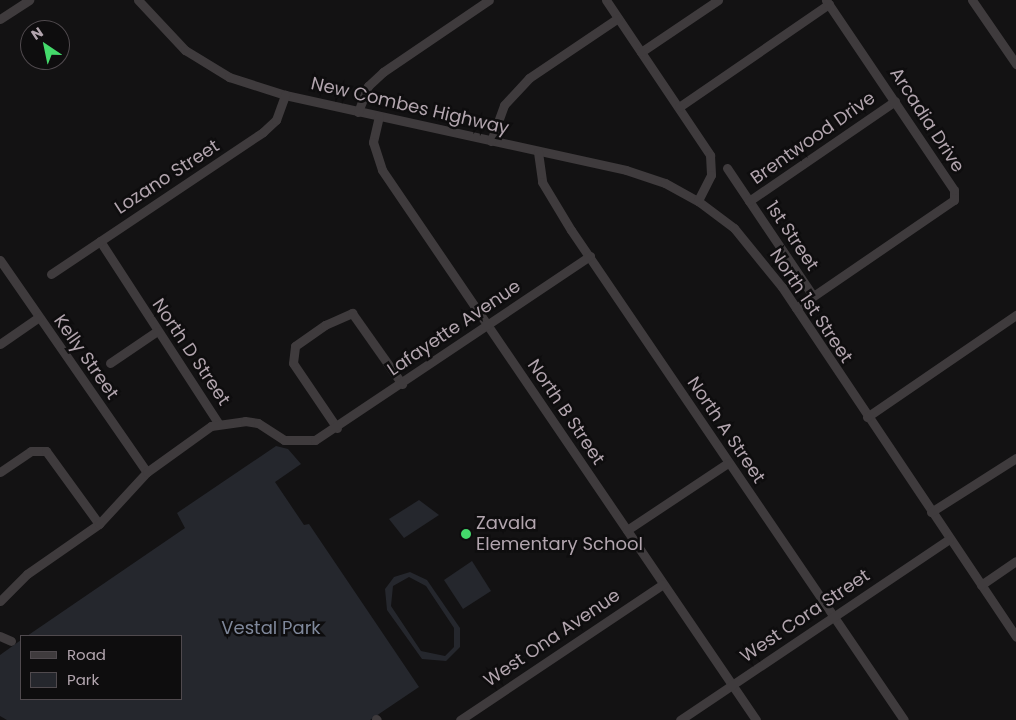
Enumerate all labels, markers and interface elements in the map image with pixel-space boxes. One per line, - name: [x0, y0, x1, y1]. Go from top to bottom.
- north arrow: [20, 20, 70, 70]
- text: N: [27, 22, 47, 45]
- street label: Arcadia Drive: [885, 64, 969, 176]
- street label: New Combes Highway: [309, 73, 511, 139]
- street label: Brentwood Drive: [747, 87, 879, 189]
- street label: Lozano Street: [111, 135, 223, 219]
- street label: 1st Street: [761, 197, 823, 275]
- street label: North 1st Street: [765, 245, 857, 367]
- street label: Lafayette Avenue: [383, 275, 525, 381]
- street label: North D Street: [147, 295, 235, 409]
- street label: Kelly Street: [49, 310, 123, 404]
- street label: North B Street: [523, 355, 609, 469]
- street label: North A Street: [683, 373, 769, 487]
- place label: Zavala Elementary School: [476, 513, 643, 556]
- marker: Zavala Elementary School: [460, 528, 472, 540]
- street label: West Cora Street: [736, 565, 874, 667]
- street label: West Ona Avenue: [480, 584, 624, 692]
- park label: Vestal Park: [221, 617, 321, 639]
- legend: [20, 635, 182, 700]
- text: Road: [67, 644, 106, 665]
- text: Park: [67, 669, 99, 690]

